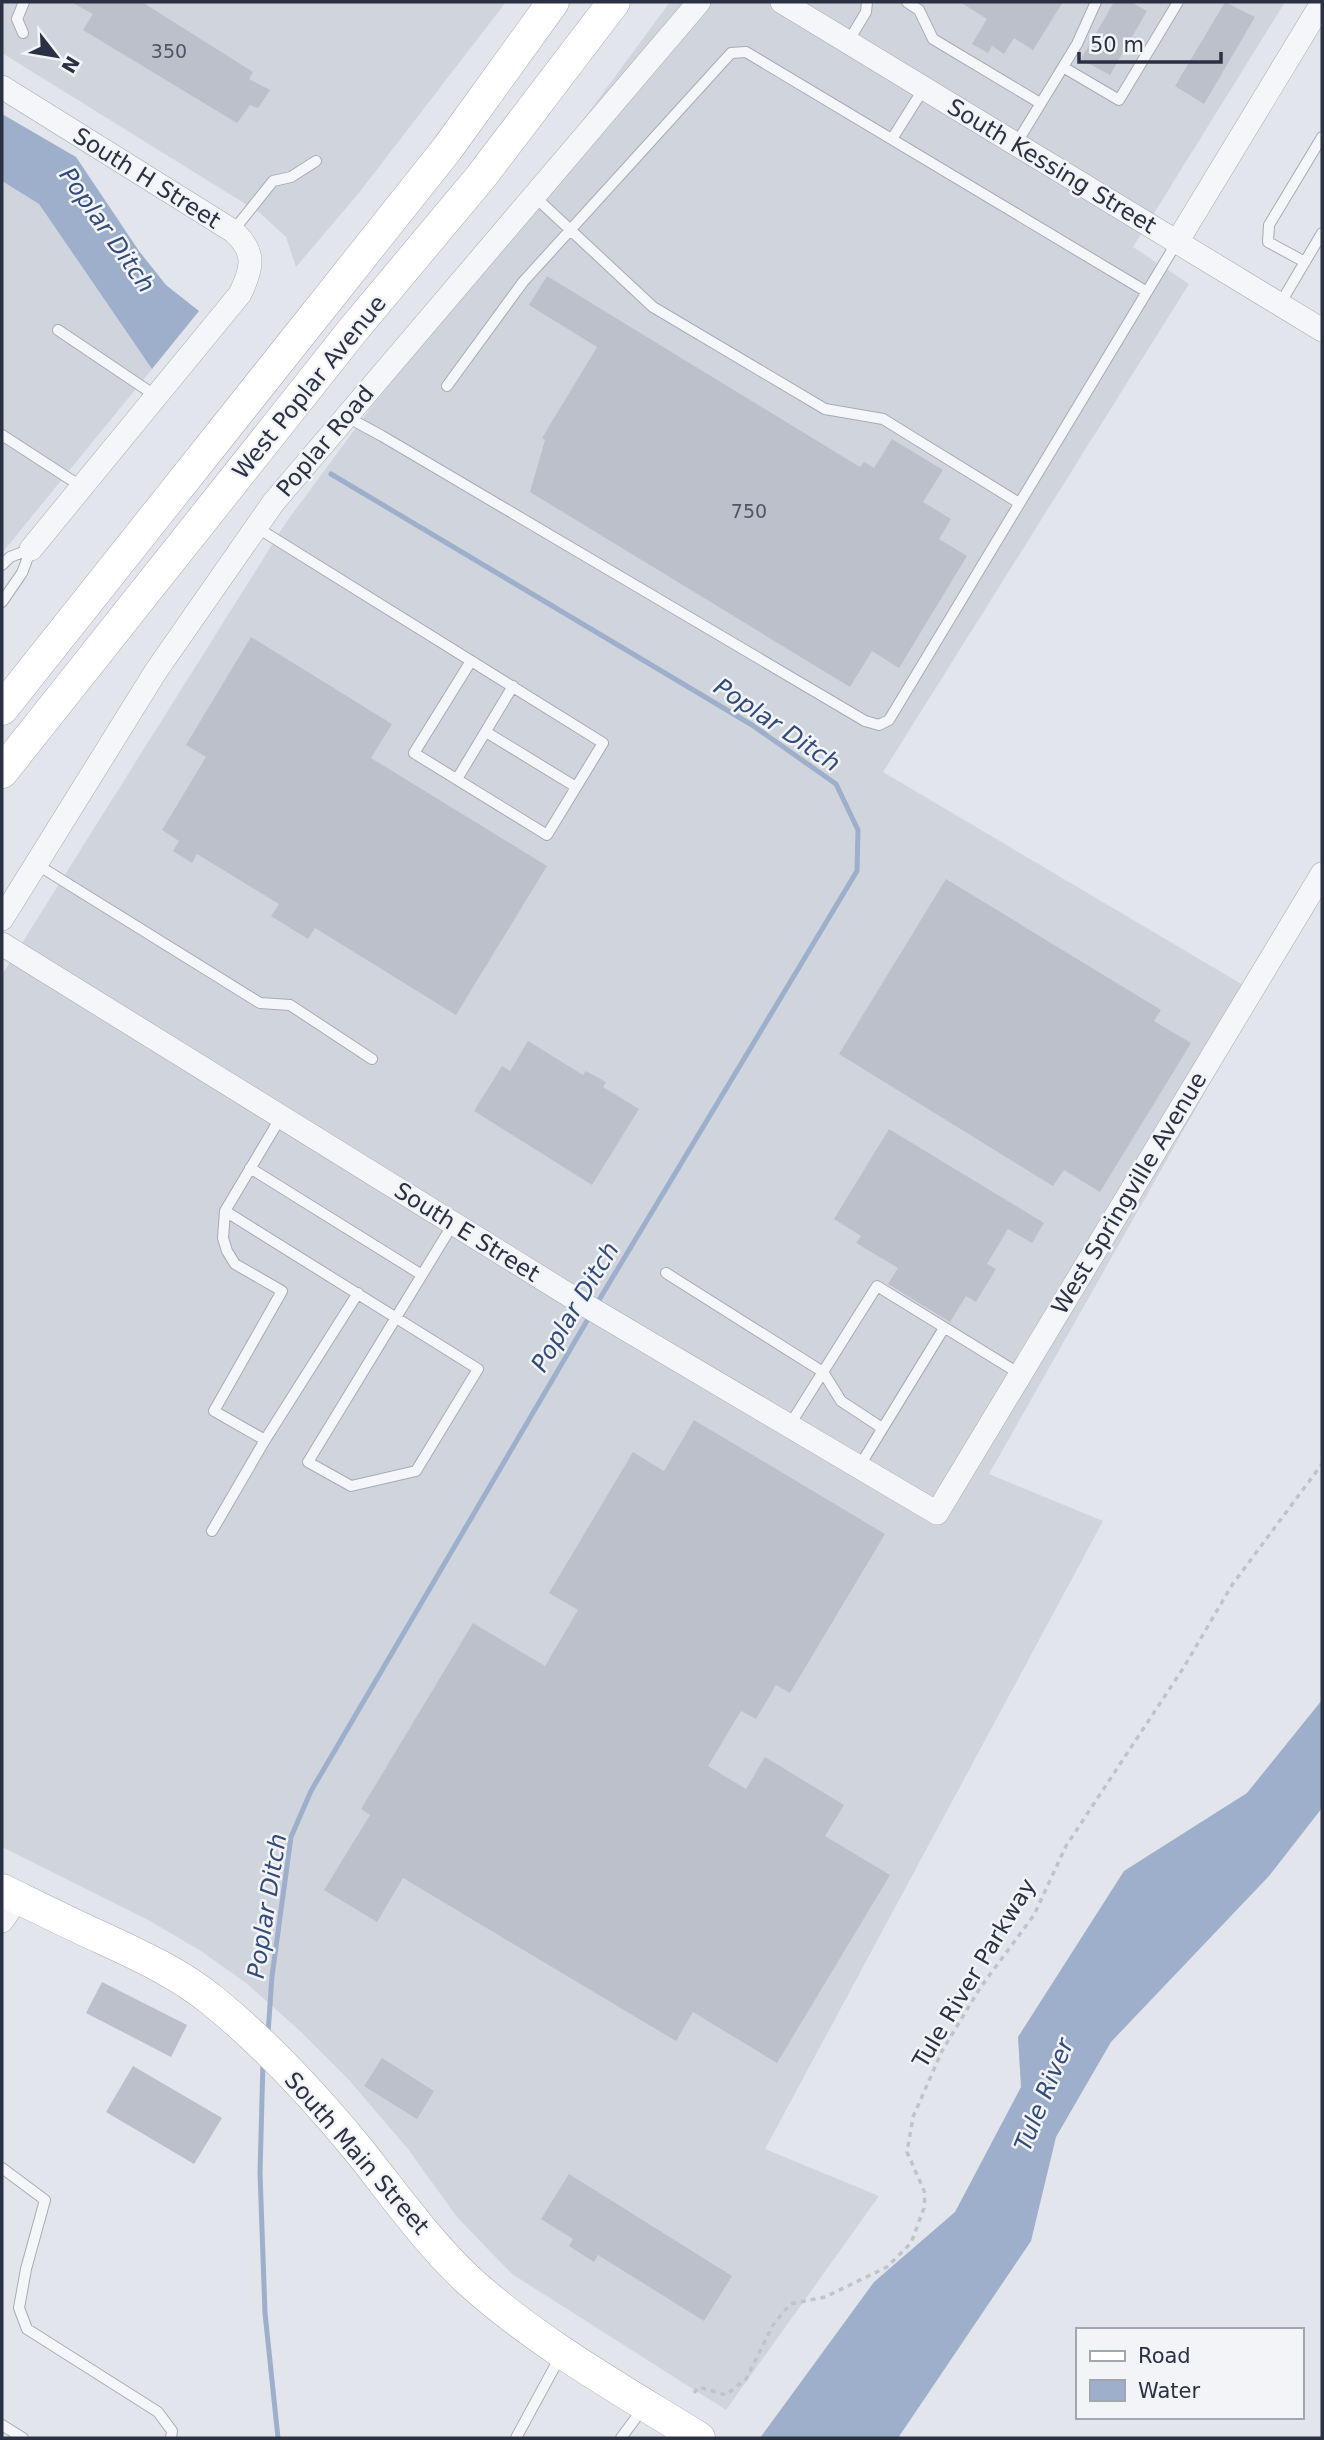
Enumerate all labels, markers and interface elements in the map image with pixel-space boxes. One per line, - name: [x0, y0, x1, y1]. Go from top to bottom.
- north arrow: [21, 21, 91, 91]
- scale bar: [1079, 21, 1221, 65]
- text: 50 m: [1090, 33, 1144, 57]
- house number: 350: [151, 40, 187, 62]
- text: N: [57, 52, 84, 77]
- street label: South Kessing Street: [943, 93, 1161, 239]
- street label: South H Street: [69, 122, 225, 234]
- water label: Poplar Ditch: [54, 162, 160, 298]
- street label: West Poplar Avenue: [227, 290, 391, 484]
- street label: Poplar Road: [271, 380, 379, 502]
- house number: 750: [731, 500, 767, 522]
- water label: Poplar Ditch: [709, 673, 845, 777]
- street label: West Springville Avenue: [1046, 1067, 1212, 1319]
- street label: South E Street: [390, 1177, 544, 1287]
- water label: Poplar Ditch: [525, 1237, 625, 1377]
- water label: Poplar Ditch: [242, 1832, 292, 1980]
- street label: Tule River Parkway: [907, 1874, 1041, 2073]
- water label: Tule River: [1009, 2033, 1080, 2155]
- street label: South Main Street: [280, 2067, 434, 2239]
- legend: [1076, 2328, 1303, 2419]
- text: Road: [1138, 2344, 1191, 2368]
- text: Water: [1138, 2379, 1200, 2403]

